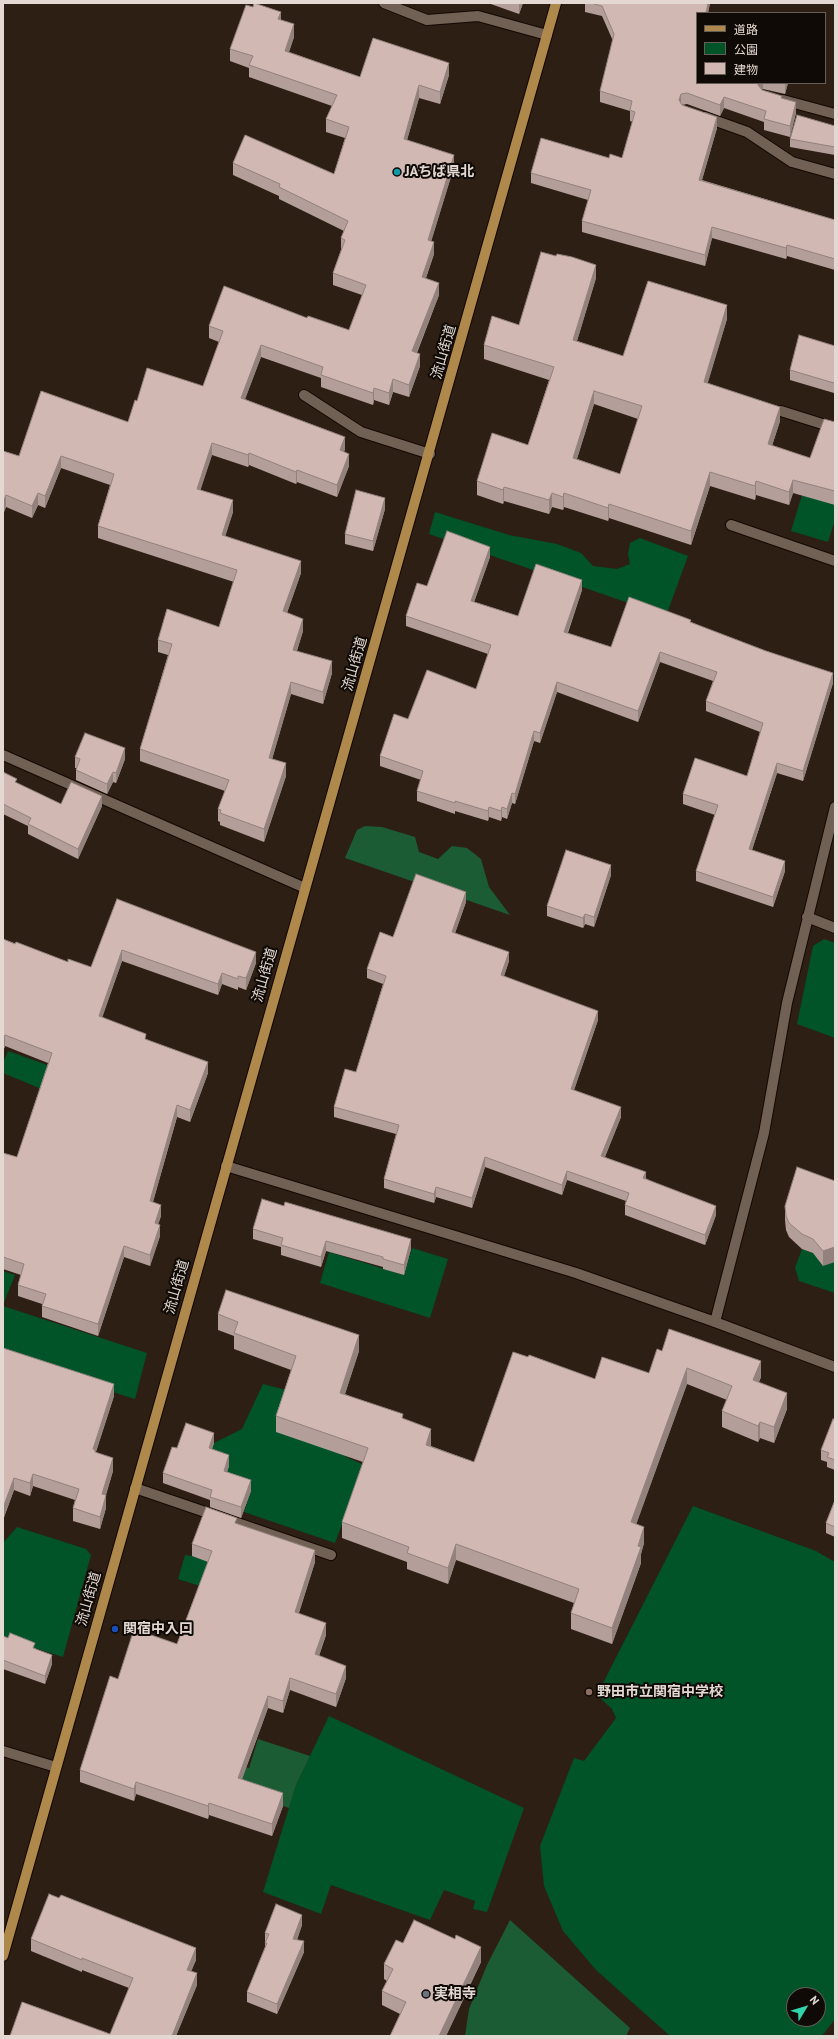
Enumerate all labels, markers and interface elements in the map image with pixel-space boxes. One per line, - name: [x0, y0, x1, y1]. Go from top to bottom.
- legend: [696, 12, 826, 84]
- text: 道路: [734, 22, 758, 37]
- text: 公園: [734, 42, 758, 57]
- text: 建物: [734, 62, 758, 77]
- place label: JAちば県北: [405, 164, 474, 180]
- marker: JAちば県北: [392, 167, 402, 177]
- street label: 流山街道: [428, 323, 460, 381]
- street label: 流山街道: [339, 635, 371, 693]
- street label: 流山街道: [249, 946, 281, 1004]
- street label: 流山街道: [161, 1258, 193, 1316]
- street label: 流山街道: [73, 1570, 105, 1628]
- place label: 関宿中入口: [123, 1621, 193, 1637]
- marker: 関宿中入口: [110, 1624, 120, 1634]
- place label: 野田市立関宿中学校: [597, 1684, 723, 1700]
- marker: 野田市立関宿中学校: [584, 1687, 594, 1697]
- place label: 実相寺: [434, 1986, 476, 2002]
- north arrow: [786, 1987, 826, 2027]
- marker: 実相寺: [421, 1989, 431, 1999]
- text: N: [807, 1993, 822, 2007]

